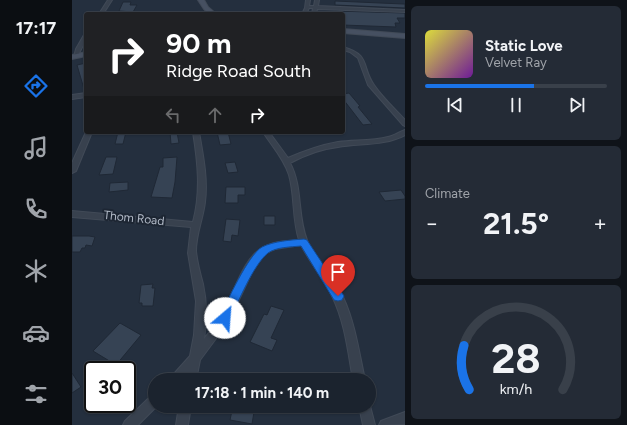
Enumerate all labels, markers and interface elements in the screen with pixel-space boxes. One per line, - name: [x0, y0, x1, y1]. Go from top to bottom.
- text: 17:17: [16, 17, 56, 39]
- text: 90 m: [166, 26, 231, 60]
- icon: right: [100, 28, 152, 80]
- text: Static Love: [485, 37, 563, 55]
- text: Velvet Ray: [485, 55, 547, 70]
- text: Ridge Road South: [166, 60, 311, 82]
- icon: directions: [22, 72, 50, 100]
- icon: previous: [444, 94, 466, 116]
- icon: pause: [505, 94, 527, 116]
- icon: next: [566, 94, 588, 116]
- icon: left: [162, 104, 184, 126]
- icon: ahead: [204, 104, 226, 126]
- icon: right: [246, 104, 268, 126]
- icon: music: [22, 134, 50, 162]
- text: Climate: [425, 186, 470, 201]
- icon: phone: [22, 195, 50, 223]
- text: 21.5°: [483, 205, 549, 242]
- street label: Thom Road: [103, 208, 165, 228]
- text: −: [425, 210, 439, 237]
- text: +: [593, 210, 607, 237]
- pin: [321, 255, 355, 296]
- icon: climate: [22, 257, 50, 285]
- icon: arrive: [327, 261, 349, 283]
- position arrow: [204, 297, 246, 339]
- icon: car: [22, 319, 50, 347]
- text: 28: [491, 333, 541, 383]
- speed limit sign: 30: [84, 361, 136, 413]
- icon: filters: [22, 380, 50, 408]
- text: km/h: [500, 380, 532, 398]
- text: 17:18 · 1 min · 140 m: [195, 384, 329, 402]

